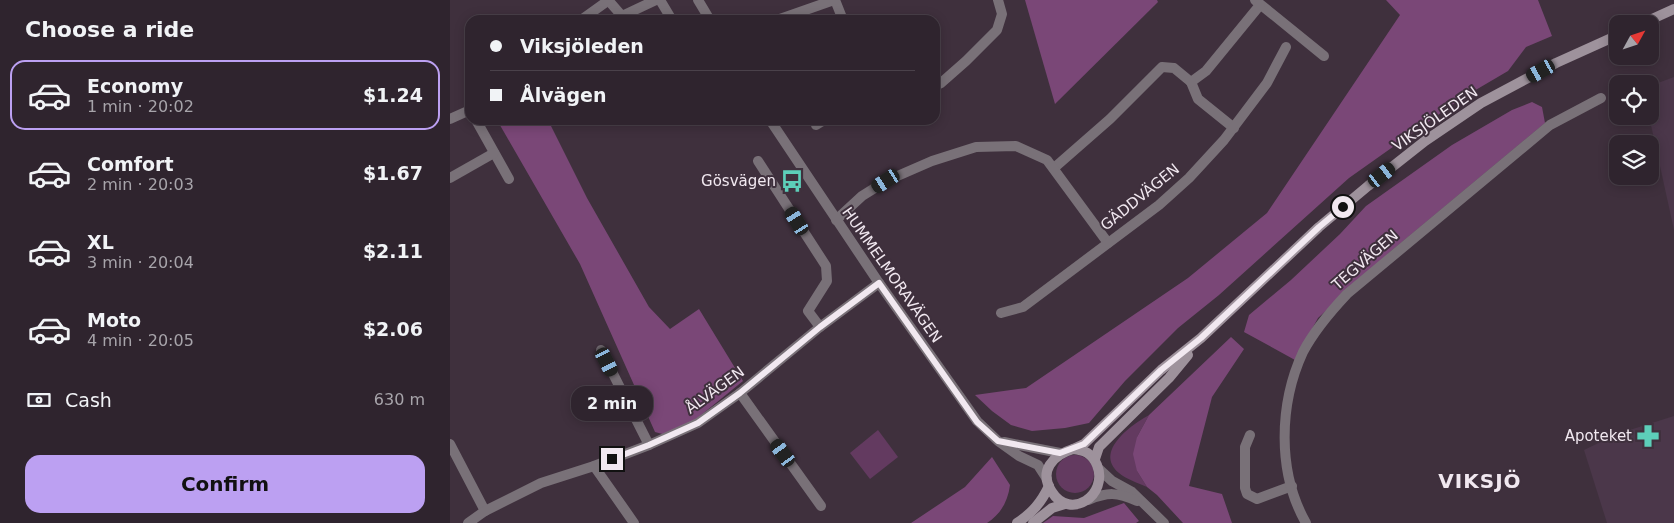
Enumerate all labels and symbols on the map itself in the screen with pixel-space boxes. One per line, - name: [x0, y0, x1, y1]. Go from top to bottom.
- north arrow: [1609, 15, 1659, 65]
- car: [1524, 57, 1557, 85]
- street label: VIKSJÖLEDEN: [1388, 82, 1481, 155]
- street label: GÄDDVÄGEN: [1096, 159, 1183, 234]
- car: [1365, 160, 1398, 190]
- car: [869, 167, 902, 195]
- bus stop icon: Gösvägen: [779, 168, 805, 194]
- place label: Gösvägen: [701, 172, 776, 190]
- route start: [1332, 196, 1354, 218]
- street label: HUMMELMORAVÄGEN: [838, 203, 946, 346]
- car: [782, 204, 811, 238]
- street label: TEGVÄGEN: [1327, 226, 1402, 294]
- car: [593, 345, 620, 379]
- street label: ÅLVÄGEN: [681, 362, 748, 417]
- callout: 2 min: [571, 386, 653, 422]
- pharmacy icon: Apoteket: [1635, 423, 1661, 449]
- place label: Apoteket: [1565, 427, 1632, 445]
- car: [768, 436, 797, 470]
- route end: [601, 448, 623, 470]
- district label: VIKSJÖ: [1438, 469, 1522, 493]

